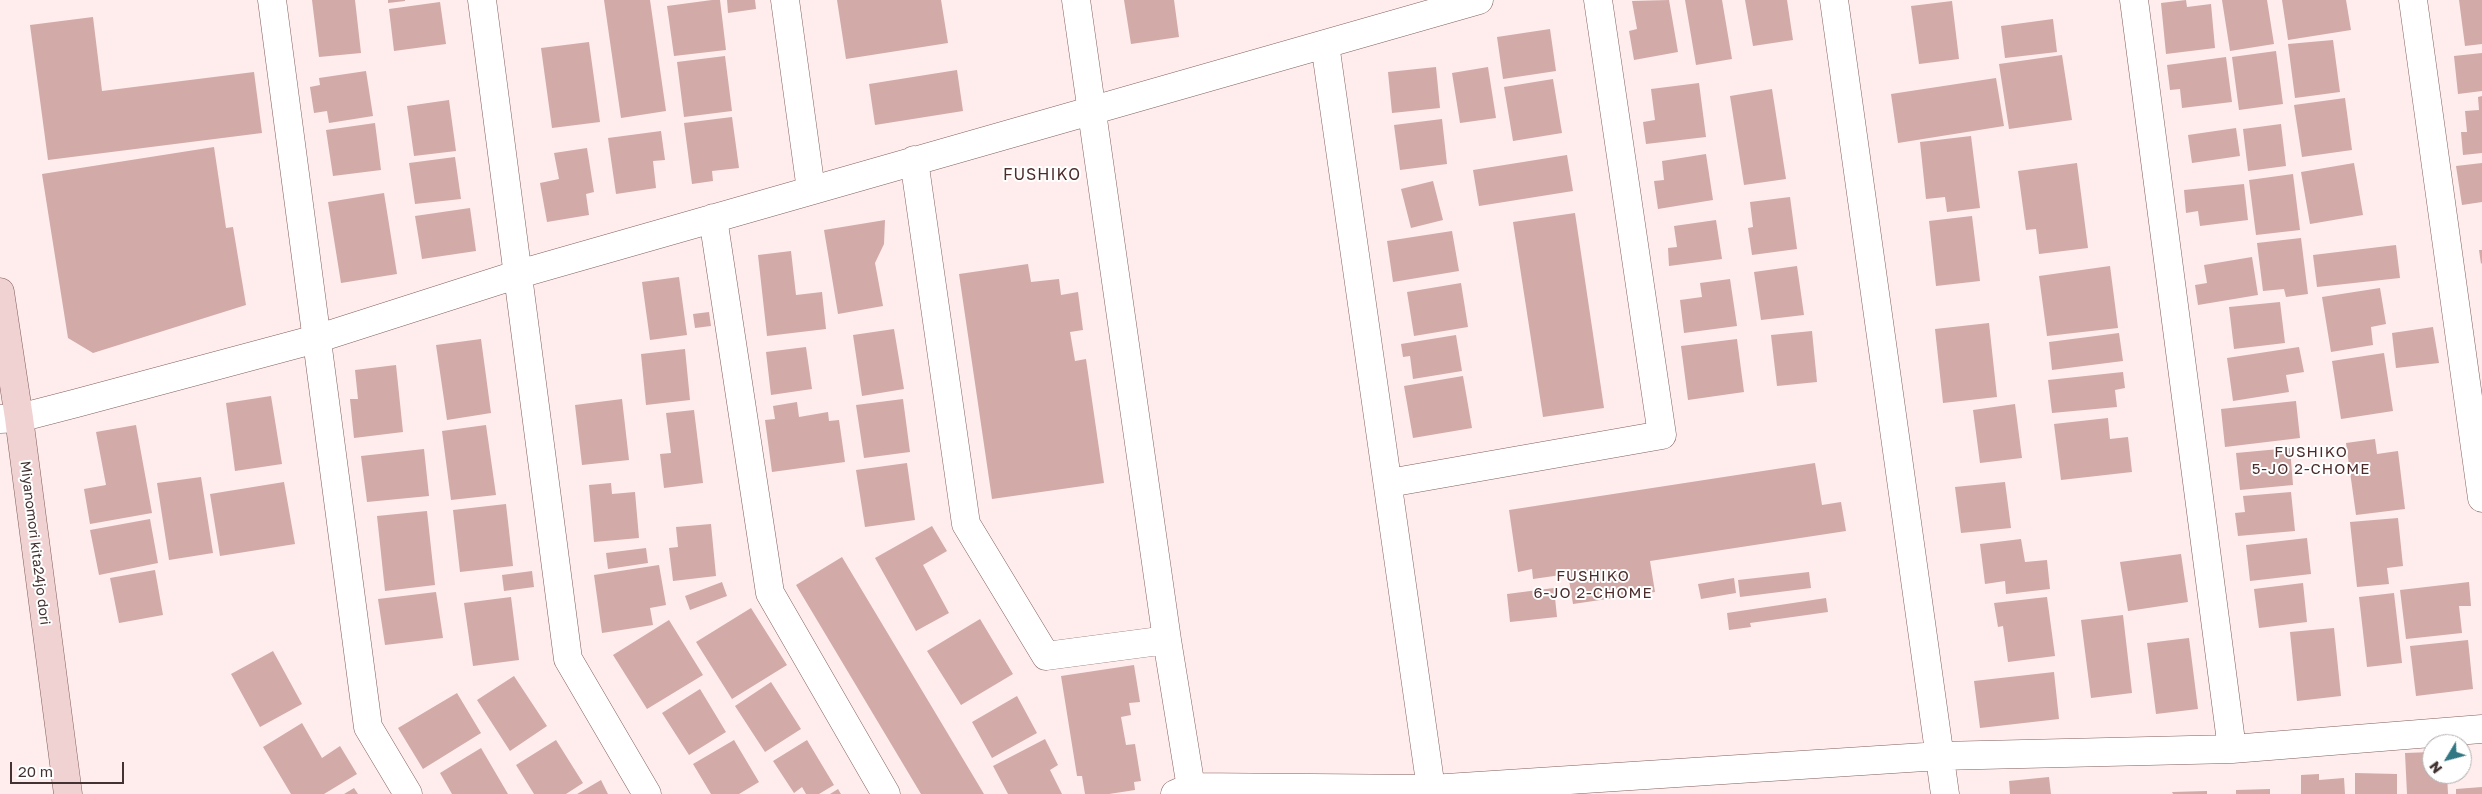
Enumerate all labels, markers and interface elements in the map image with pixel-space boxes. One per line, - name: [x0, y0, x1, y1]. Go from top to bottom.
- district label: FUSHIKO: [1002, 165, 1082, 185]
- district label: FUSHIKO 5-JO 2-CHOME: [2250, 443, 2372, 478]
- street label: Miyanomori kita24jo dori: [17, 460, 53, 626]
- district label: FUSHIKO 6-JO 2-CHOME: [1532, 567, 1654, 602]
- north arrow: [2422, 734, 2472, 784]
- scale bar: [12, 752, 126, 784]
- text: N: [2425, 758, 2445, 777]
- text: 20 m: [18, 762, 53, 780]

